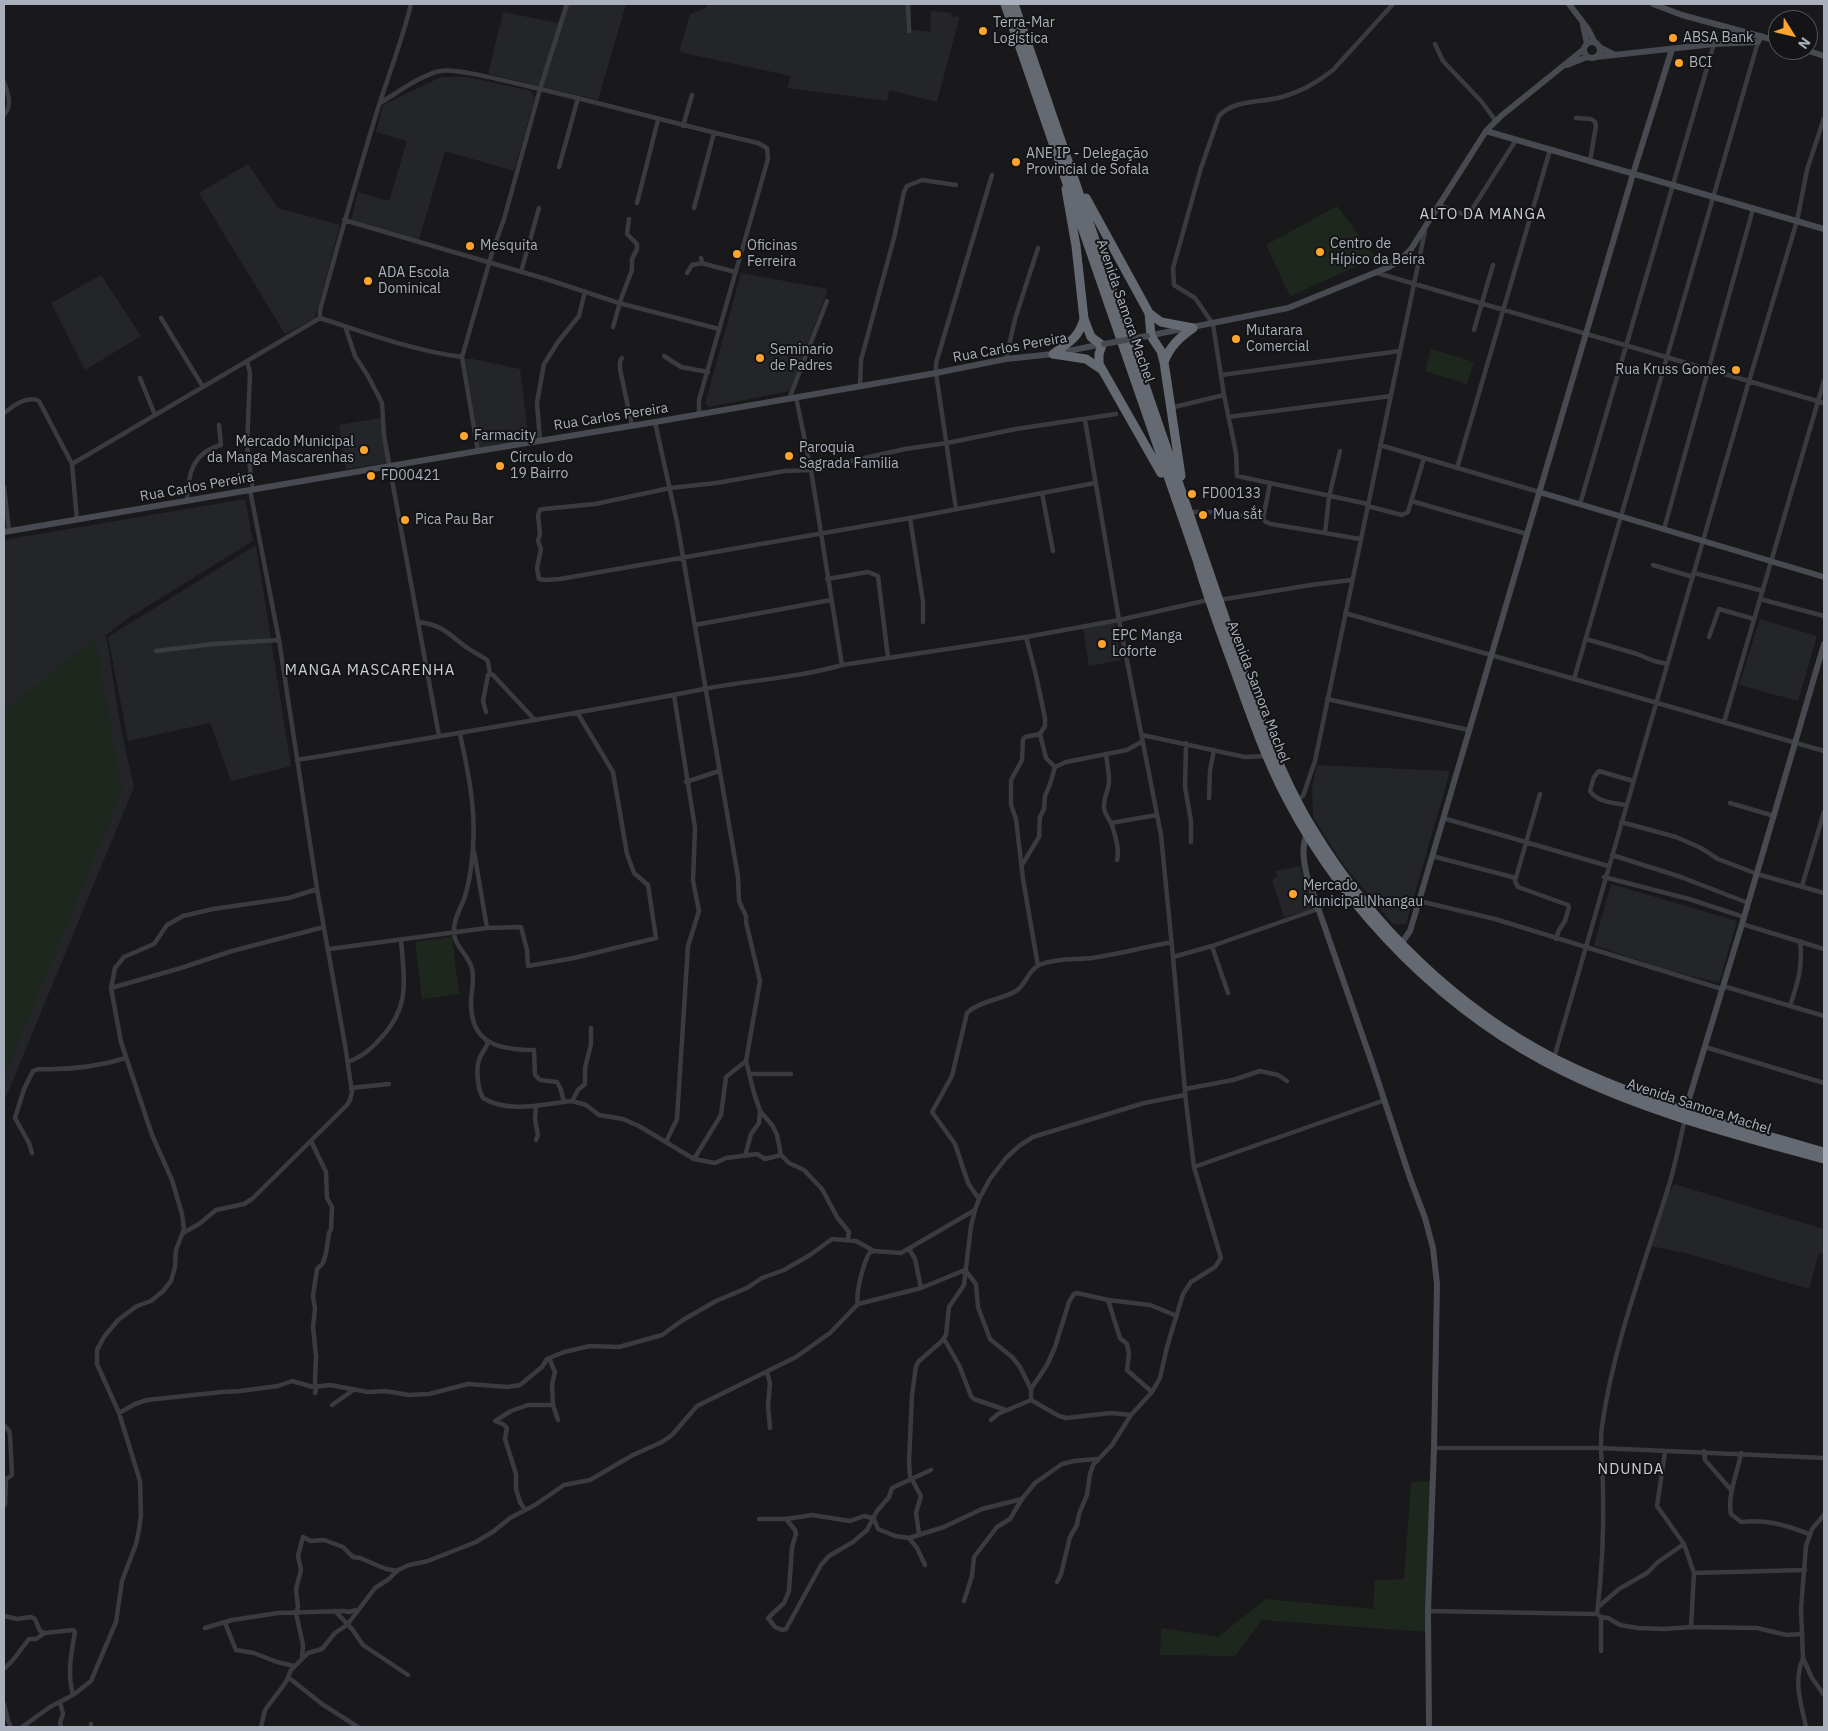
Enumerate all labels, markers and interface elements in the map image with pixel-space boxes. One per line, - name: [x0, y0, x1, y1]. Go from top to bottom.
- north arrow: [1768, 10, 1818, 60]
- place label: Terra-Mar Logística: [993, 15, 1055, 48]
- marker: Terra-Mar Logística: [977, 25, 989, 37]
- place label: ABSA Bank: [1683, 30, 1753, 46]
- marker: ABSA Bank: [1667, 32, 1679, 44]
- text: N: [1794, 34, 1815, 53]
- place label: BCI: [1689, 55, 1712, 71]
- marker: BCI: [1673, 57, 1685, 69]
- place label: ANE IP - Delegação Provincial de Sofala: [1026, 146, 1149, 178]
- marker: ANE IP - Delegação Provincial de Sofala: [1010, 156, 1022, 168]
- district label: ALTO DA MANGA: [1418, 206, 1548, 224]
- place label: Centro de Hípico da Beira: [1330, 236, 1425, 268]
- street label: Avenida Samora Machel: [1093, 237, 1157, 385]
- place label: Mesquita: [480, 238, 538, 254]
- place label: Oficinas Ferreira: [747, 238, 798, 270]
- marker: Mesquita: [464, 240, 476, 252]
- marker: Centro de Hípico da Beira: [1314, 246, 1326, 258]
- marker: Oficinas Ferreira: [731, 248, 743, 260]
- place label: ADA Escola Dominical: [378, 265, 450, 298]
- marker: ADA Escola Dominical: [362, 275, 374, 287]
- place label: Mutarara Comercial: [1246, 323, 1309, 356]
- street label: Rua Carlos Pereira: [952, 330, 1068, 366]
- marker: Mutarara Comercial: [1230, 333, 1242, 345]
- place label: Seminario de Padres: [770, 342, 833, 374]
- marker: Seminario de Padres: [754, 352, 766, 364]
- place label: Rua Kruss Gomes: [1615, 362, 1726, 378]
- marker: Rua Kruss Gomes: [1730, 364, 1742, 376]
- street label: Rua Carlos Pereira: [553, 400, 669, 434]
- place label: Farmacity: [474, 428, 536, 444]
- marker: Farmacity: [458, 430, 470, 442]
- place label: Mercado Municipal da Manga Mascarenhas: [207, 434, 354, 467]
- place label: Paroquia Sagrada Familia: [799, 440, 899, 472]
- marker: Mercado Municipal da Manga Mascarenhas: [358, 444, 370, 456]
- place label: Circulo do 19 Bairro: [510, 450, 573, 482]
- marker: Paroquia Sagrada Familia: [783, 450, 795, 462]
- marker: Circulo do 19 Bairro: [494, 460, 506, 472]
- place label: FD00421: [381, 468, 440, 484]
- street label: Rua Carlos Pereira: [139, 469, 255, 505]
- marker: FD00421: [365, 470, 377, 482]
- place label: FD00133: [1202, 486, 1261, 502]
- marker: FD00133: [1186, 488, 1198, 500]
- place label: Mua sắt: [1213, 507, 1262, 523]
- marker: Mua sắt: [1197, 509, 1209, 521]
- place label: Pica Pau Bar: [415, 512, 494, 528]
- marker: Pica Pau Bar: [399, 514, 411, 526]
- street label: Avenida Samora Machel: [1223, 619, 1293, 765]
- place label: EPC Manga Loforte: [1112, 628, 1182, 660]
- marker: EPC Manga Loforte: [1096, 638, 1108, 650]
- district label: MANGA MASCARENHA: [283, 662, 457, 680]
- place label: Mercado Municipal Nhangau: [1303, 878, 1423, 910]
- marker: Mercado Municipal Nhangau: [1287, 888, 1299, 900]
- street label: Avenida Samora Machel: [1625, 1076, 1773, 1138]
- district label: NDUNDA: [1597, 1461, 1665, 1479]

